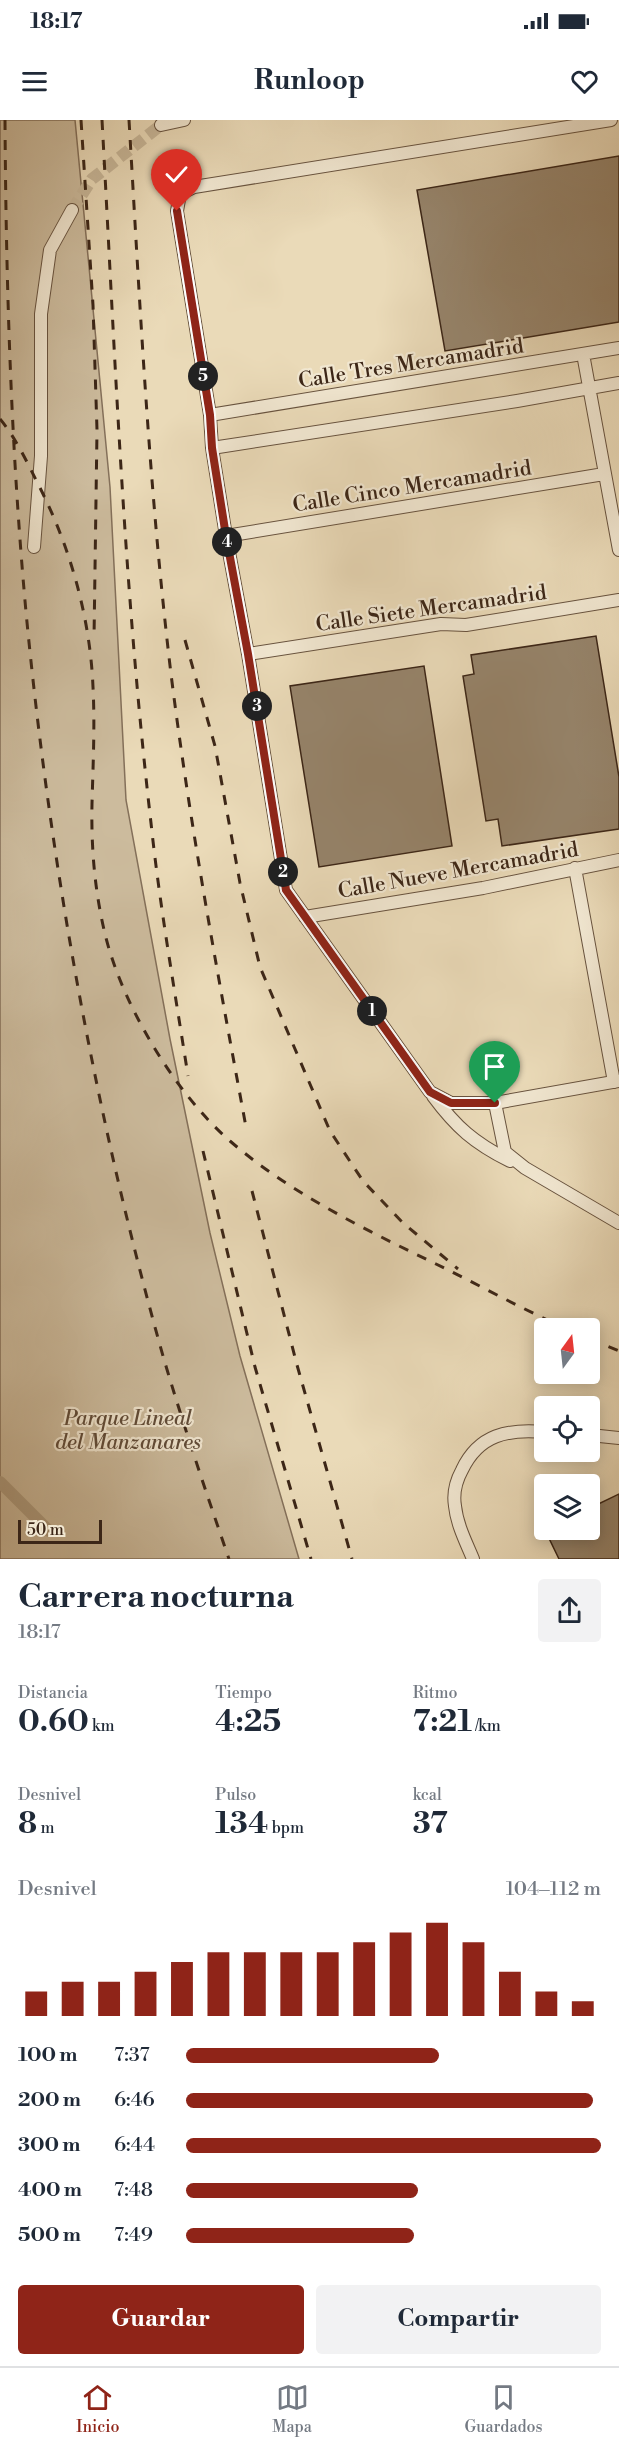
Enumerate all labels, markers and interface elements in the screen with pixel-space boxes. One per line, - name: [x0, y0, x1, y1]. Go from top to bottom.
- text: 18:17: [30, 8, 83, 35]
- text: Runloop: [254, 64, 365, 98]
- icon: menu: [18, 65, 51, 98]
- icon: heart: [568, 65, 601, 98]
- pin: [151, 149, 202, 211]
- icon: check: [160, 158, 193, 191]
- street label: Calle Tres Mercamadrid: [297, 333, 526, 395]
- pin: 5: [188, 361, 218, 391]
- text: 5: [198, 366, 208, 386]
- street label: Calle Cinco Mercamadrid: [291, 455, 534, 519]
- pin: 4: [212, 527, 242, 557]
- text: 4: [222, 532, 232, 552]
- street label: Calle Siete Mercamadrid: [314, 580, 548, 638]
- pin: 3: [242, 691, 272, 721]
- text: 3: [252, 696, 262, 716]
- street label: Calle Nueve Mercamadrid: [336, 837, 581, 905]
- pin: 2: [268, 857, 298, 887]
- text: 2: [278, 862, 288, 882]
- pin: 1: [357, 996, 387, 1026]
- text: 1: [368, 1001, 376, 1021]
- pin: [469, 1041, 520, 1103]
- icon: arrive: [478, 1050, 511, 1083]
- north arrow: [534, 1318, 600, 1384]
- map controls: [534, 1318, 600, 1540]
- button: locate: [534, 1396, 600, 1462]
- park label: Parque Lineal del Manzanares: [55, 1406, 201, 1456]
- button: layers: [534, 1474, 600, 1540]
- scale bar: [18, 1517, 102, 1544]
- text: 50 m: [27, 1520, 64, 1540]
- text: Carrera nocturna: [18, 1577, 294, 1618]
- button: share: [538, 1579, 601, 1642]
- text: 18:17: [18, 1620, 61, 1645]
- text: Distancia: [18, 1683, 88, 1703]
- text: Tiempo: [215, 1683, 272, 1703]
- text: Ritmo: [413, 1683, 457, 1703]
- text: 0.60: [18, 1703, 89, 1741]
- text: 4:25: [215, 1703, 281, 1741]
- text: 7:21: [413, 1703, 472, 1741]
- text: km: [89, 1716, 114, 1736]
- text: /km: [472, 1716, 501, 1736]
- text: Desnivel: [18, 1785, 81, 1805]
- text: Pulso: [215, 1785, 256, 1805]
- text: kcal: [413, 1785, 442, 1805]
- text: 8: [18, 1805, 37, 1843]
- text: 134: [215, 1805, 268, 1843]
- text: 37: [413, 1805, 448, 1843]
- text: m: [37, 1818, 54, 1838]
- text: bpm: [268, 1818, 304, 1838]
- text: Desnivel: [18, 1877, 97, 1902]
- text: 104–112 m: [506, 1877, 601, 1902]
- text: 100 m: [18, 2043, 77, 2068]
- text: 7:37: [114, 2043, 150, 2068]
- text: 200 m: [18, 2088, 81, 2113]
- text: 6:46: [114, 2088, 155, 2113]
- text: 300 m: [18, 2133, 81, 2158]
- text: 6:44: [114, 2133, 155, 2158]
- text: 400 m: [18, 2178, 82, 2203]
- text: 7:48: [114, 2178, 153, 2203]
- text: 500 m: [18, 2223, 81, 2248]
- text: 7:49: [114, 2223, 153, 2248]
- button: Guardar: [18, 2285, 304, 2354]
- button: Compartir: [316, 2285, 601, 2354]
- tab: Inicio: [76, 2381, 120, 2437]
- tab: Mapa: [272, 2381, 312, 2437]
- tab: Guardados: [465, 2381, 543, 2437]

